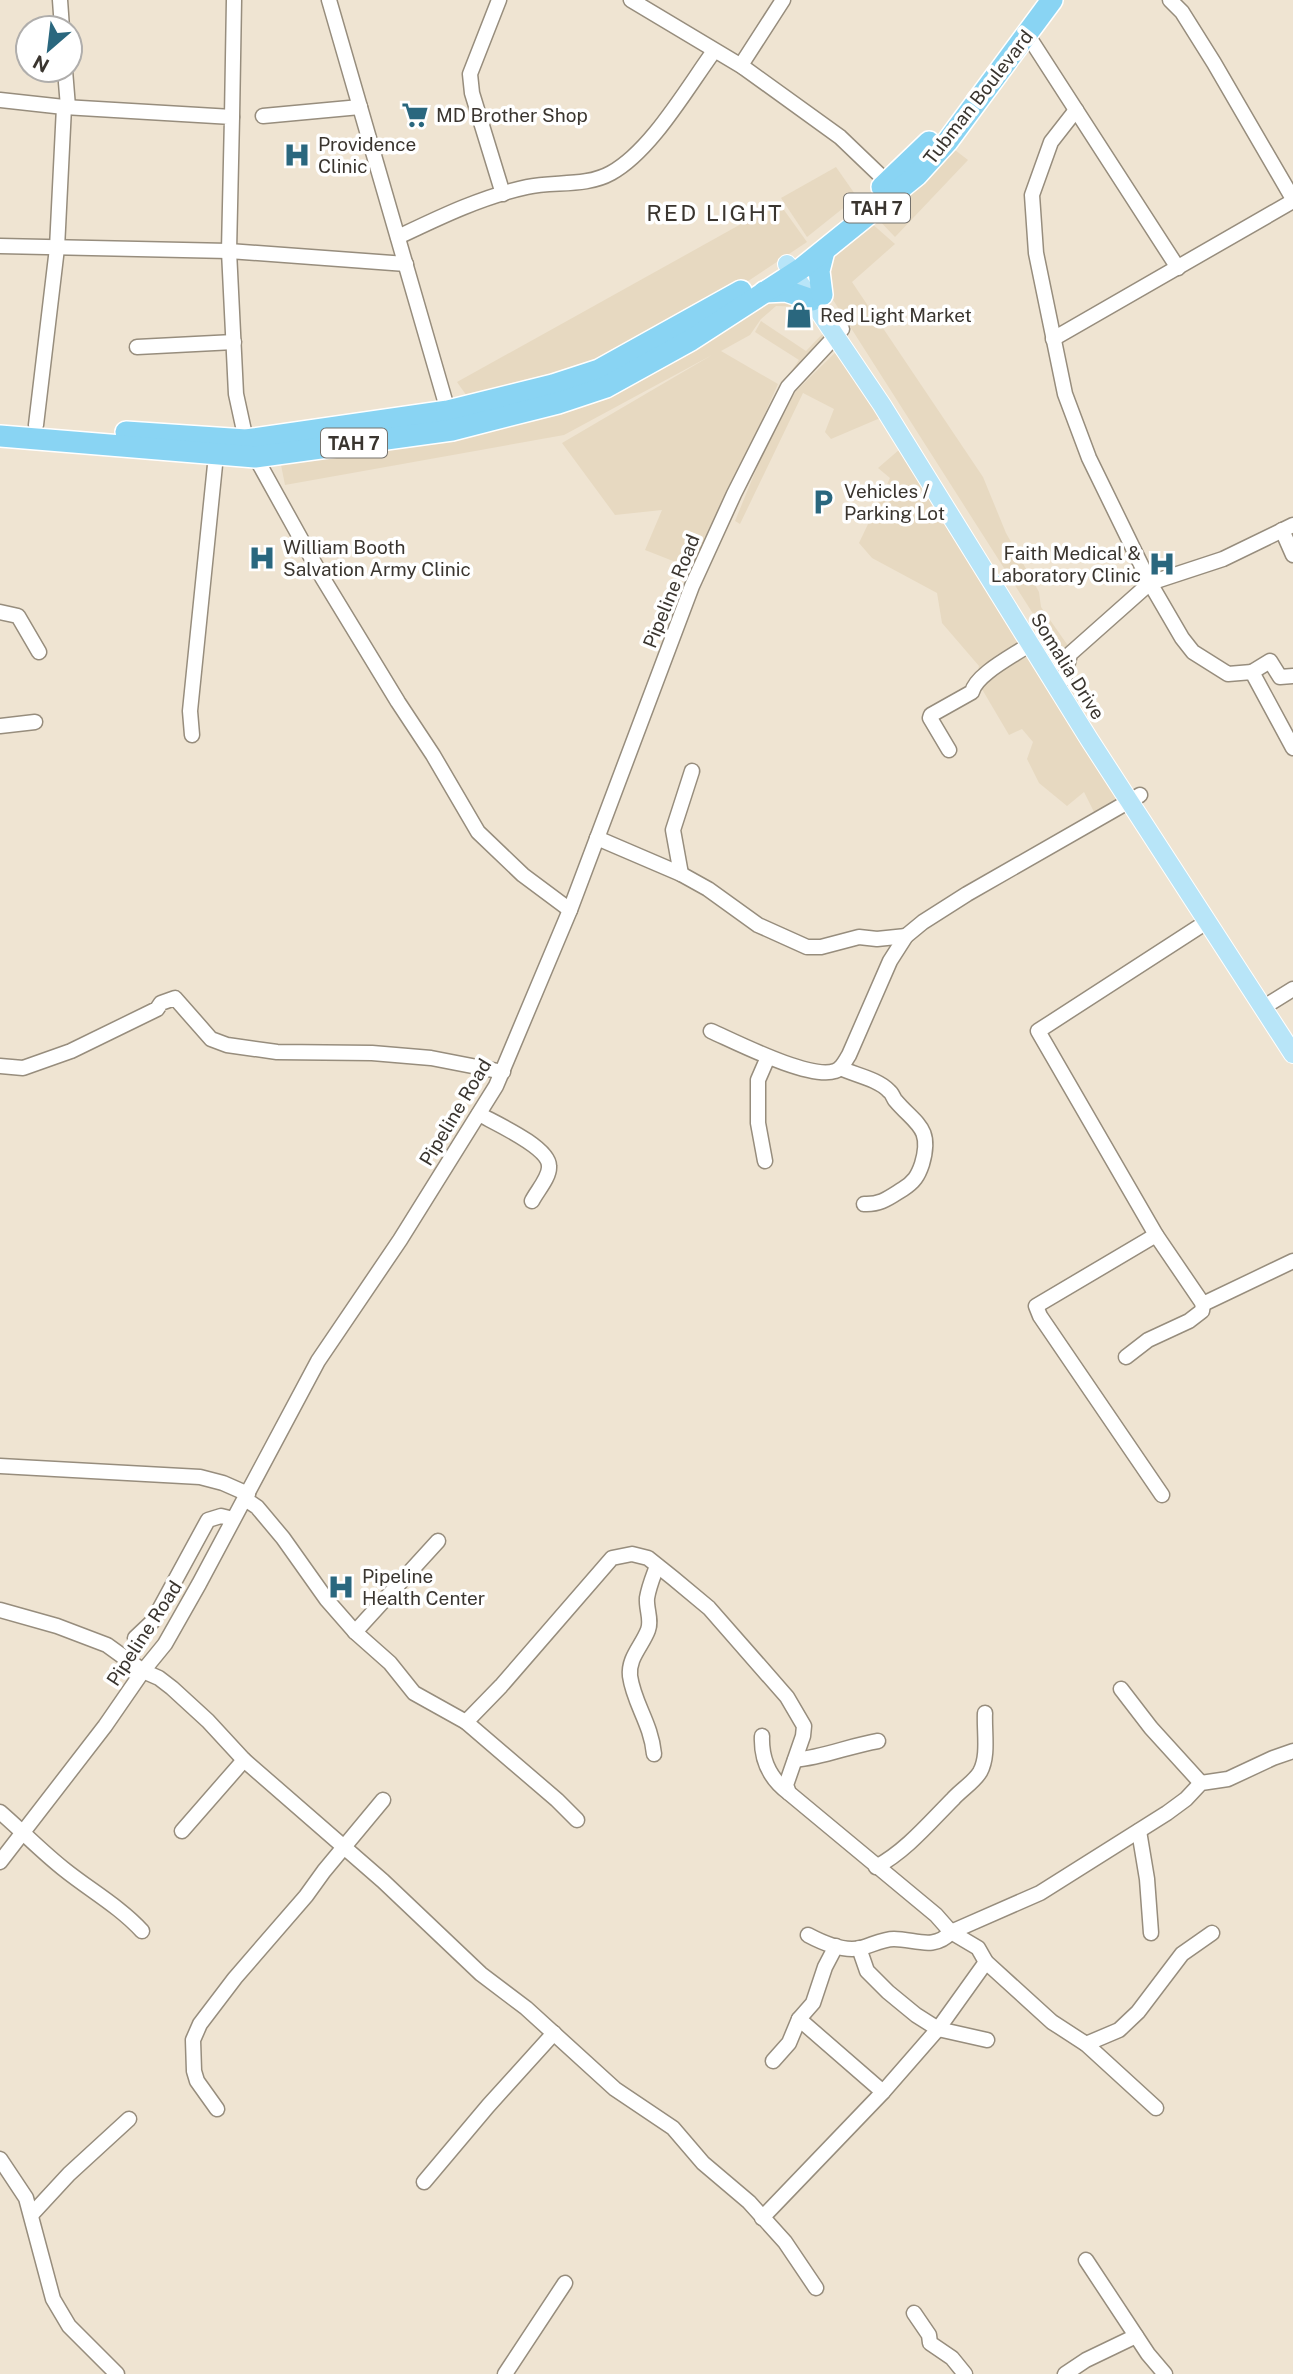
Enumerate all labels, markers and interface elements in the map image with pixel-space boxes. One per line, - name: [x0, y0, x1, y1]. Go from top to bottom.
- north arrow: [14, 14, 84, 84]
- street label: Tubman Boulevard: [919, 26, 1037, 168]
- text: N: [29, 51, 53, 77]
- supermarket icon: MD Brother Shop: [400, 100, 430, 130]
- place label: MD Brother Shop: [436, 104, 588, 126]
- place label: Providence Clinic: [318, 133, 416, 177]
- hospital icon: Providence Clinic: [282, 140, 312, 170]
- road number: TAH 7: [844, 194, 910, 223]
- district label: RED LIGHT: [646, 199, 784, 226]
- shop icon: Red Light Market: [784, 300, 814, 330]
- place label: Red Light Market: [820, 304, 972, 326]
- road number: TAH 7: [321, 428, 387, 458]
- place label: Vehicles / Parking Lot: [844, 480, 945, 524]
- parking icon: Vehicles / Parking Lot: [808, 487, 838, 517]
- street label: Pipeline Road: [638, 531, 704, 651]
- place label: William Booth Salvation Army Clinic: [283, 536, 471, 580]
- place label: Faith Medical & Laboratory Clinic: [991, 542, 1141, 586]
- hospital icon: William Booth Salvation Army Clinic: [247, 543, 277, 573]
- hospital icon: Faith Medical & Laboratory Clinic: [1147, 549, 1177, 579]
- street label: Somalia Drive: [1027, 609, 1109, 723]
- street label: Pipeline Road: [414, 1055, 496, 1169]
- place label: Pipeline Health Center: [362, 1565, 485, 1609]
- hospital icon: Pipeline Health Center: [326, 1572, 356, 1602]
- street label: Pipeline Road: [102, 1576, 186, 1690]

